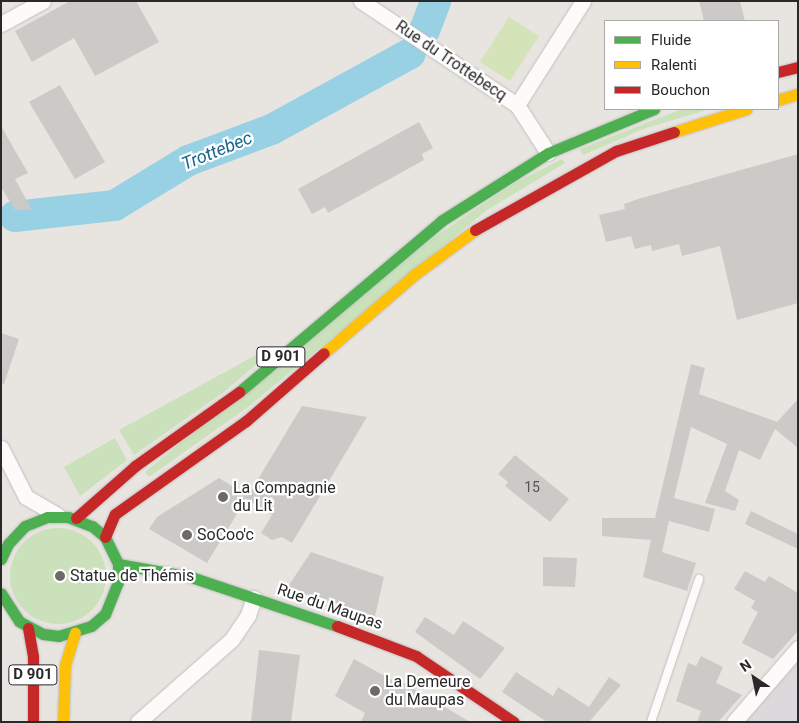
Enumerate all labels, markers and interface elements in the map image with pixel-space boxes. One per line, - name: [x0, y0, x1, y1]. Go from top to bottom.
- street label: Rue du Trottebecq: [392, 17, 510, 105]
- legend: [604, 20, 779, 110]
- text: Fluide: [651, 31, 691, 49]
- text: Ralenti: [651, 56, 697, 74]
- text: Bouchon: [651, 81, 710, 99]
- water label: Trottebec: [178, 127, 256, 175]
- road number: D 901: [256, 344, 306, 370]
- place label: La Compagnie du Lit: [233, 478, 336, 516]
- house number: 15: [524, 479, 540, 495]
- marker: La Compagnie du Lit: [217, 491, 229, 503]
- place label: SoCoo'c: [197, 525, 254, 545]
- marker: SoCoo'c: [181, 529, 193, 541]
- place label: Statue de Thémis: [70, 566, 194, 586]
- marker: Statue de Thémis: [54, 570, 66, 582]
- street label: Rue du Maupas: [275, 580, 385, 634]
- north arrow: [729, 653, 779, 703]
- text: N: [737, 656, 754, 675]
- road number: D 901: [8, 662, 58, 688]
- place label: La Demeure du Maupas: [385, 672, 470, 710]
- marker: La Demeure du Maupas: [369, 685, 381, 697]

